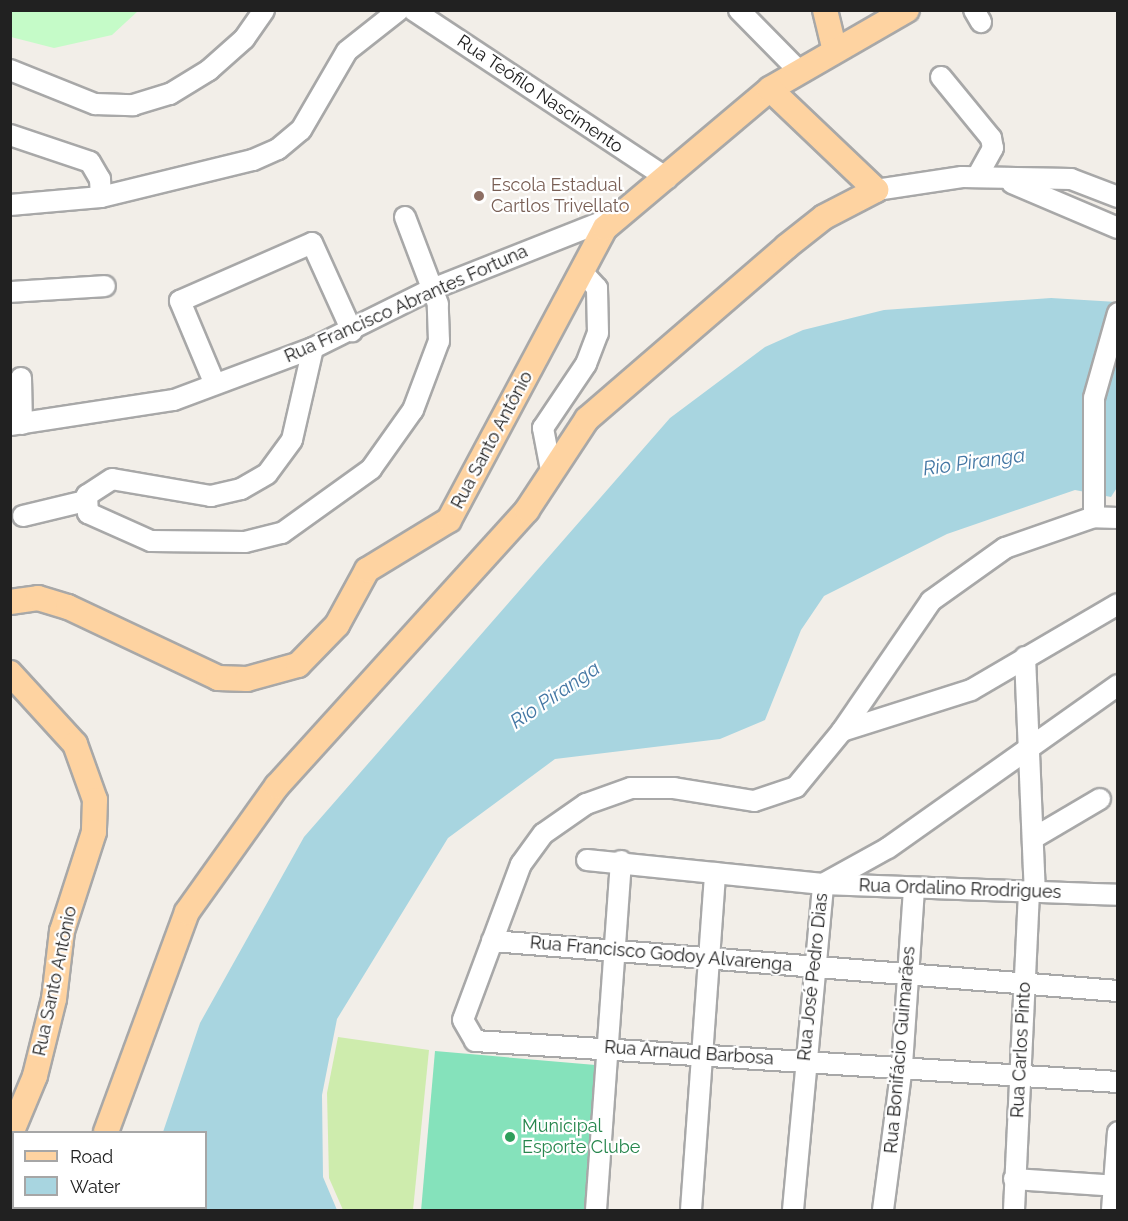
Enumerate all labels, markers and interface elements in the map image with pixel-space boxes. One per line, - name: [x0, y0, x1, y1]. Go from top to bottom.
- street label: Rua Teófilo Nascimento: [453, 30, 627, 158]
- place label: Escola Estadual Cartlos Trivellato: [491, 175, 630, 218]
- marker: Escola Estadual Cartlos Trivellato: [472, 189, 486, 203]
- street label: Rua Francisco Abrantes Fortuna: [281, 240, 531, 368]
- street label: Rua Santo Antônio: [446, 367, 538, 513]
- water label: Rio Piranga: [921, 443, 1027, 481]
- water label: Rio Piranga: [506, 656, 604, 734]
- street label: Rua Ordalino Rrodrigues: [858, 875, 1062, 903]
- street label: Rua José Pedro Dias: [793, 892, 833, 1062]
- street label: Rua Santo Antônio: [28, 904, 82, 1058]
- street label: Rua Francisco Godoy Alvarenga: [528, 932, 794, 976]
- street label: Rua Bonifácio Guimarães: [880, 946, 920, 1154]
- street label: Rua Carlos Pinto: [1007, 981, 1035, 1119]
- street label: Rua Arnaud Barbosa: [603, 1036, 775, 1070]
- place label: Municipal Esporte Clube: [522, 1116, 640, 1158]
- marker: Municipal Esporte Clube: [503, 1130, 517, 1144]
- legend: [12, 1131, 207, 1209]
- text: Road: [70, 1146, 113, 1167]
- text: Water: [70, 1176, 120, 1197]

